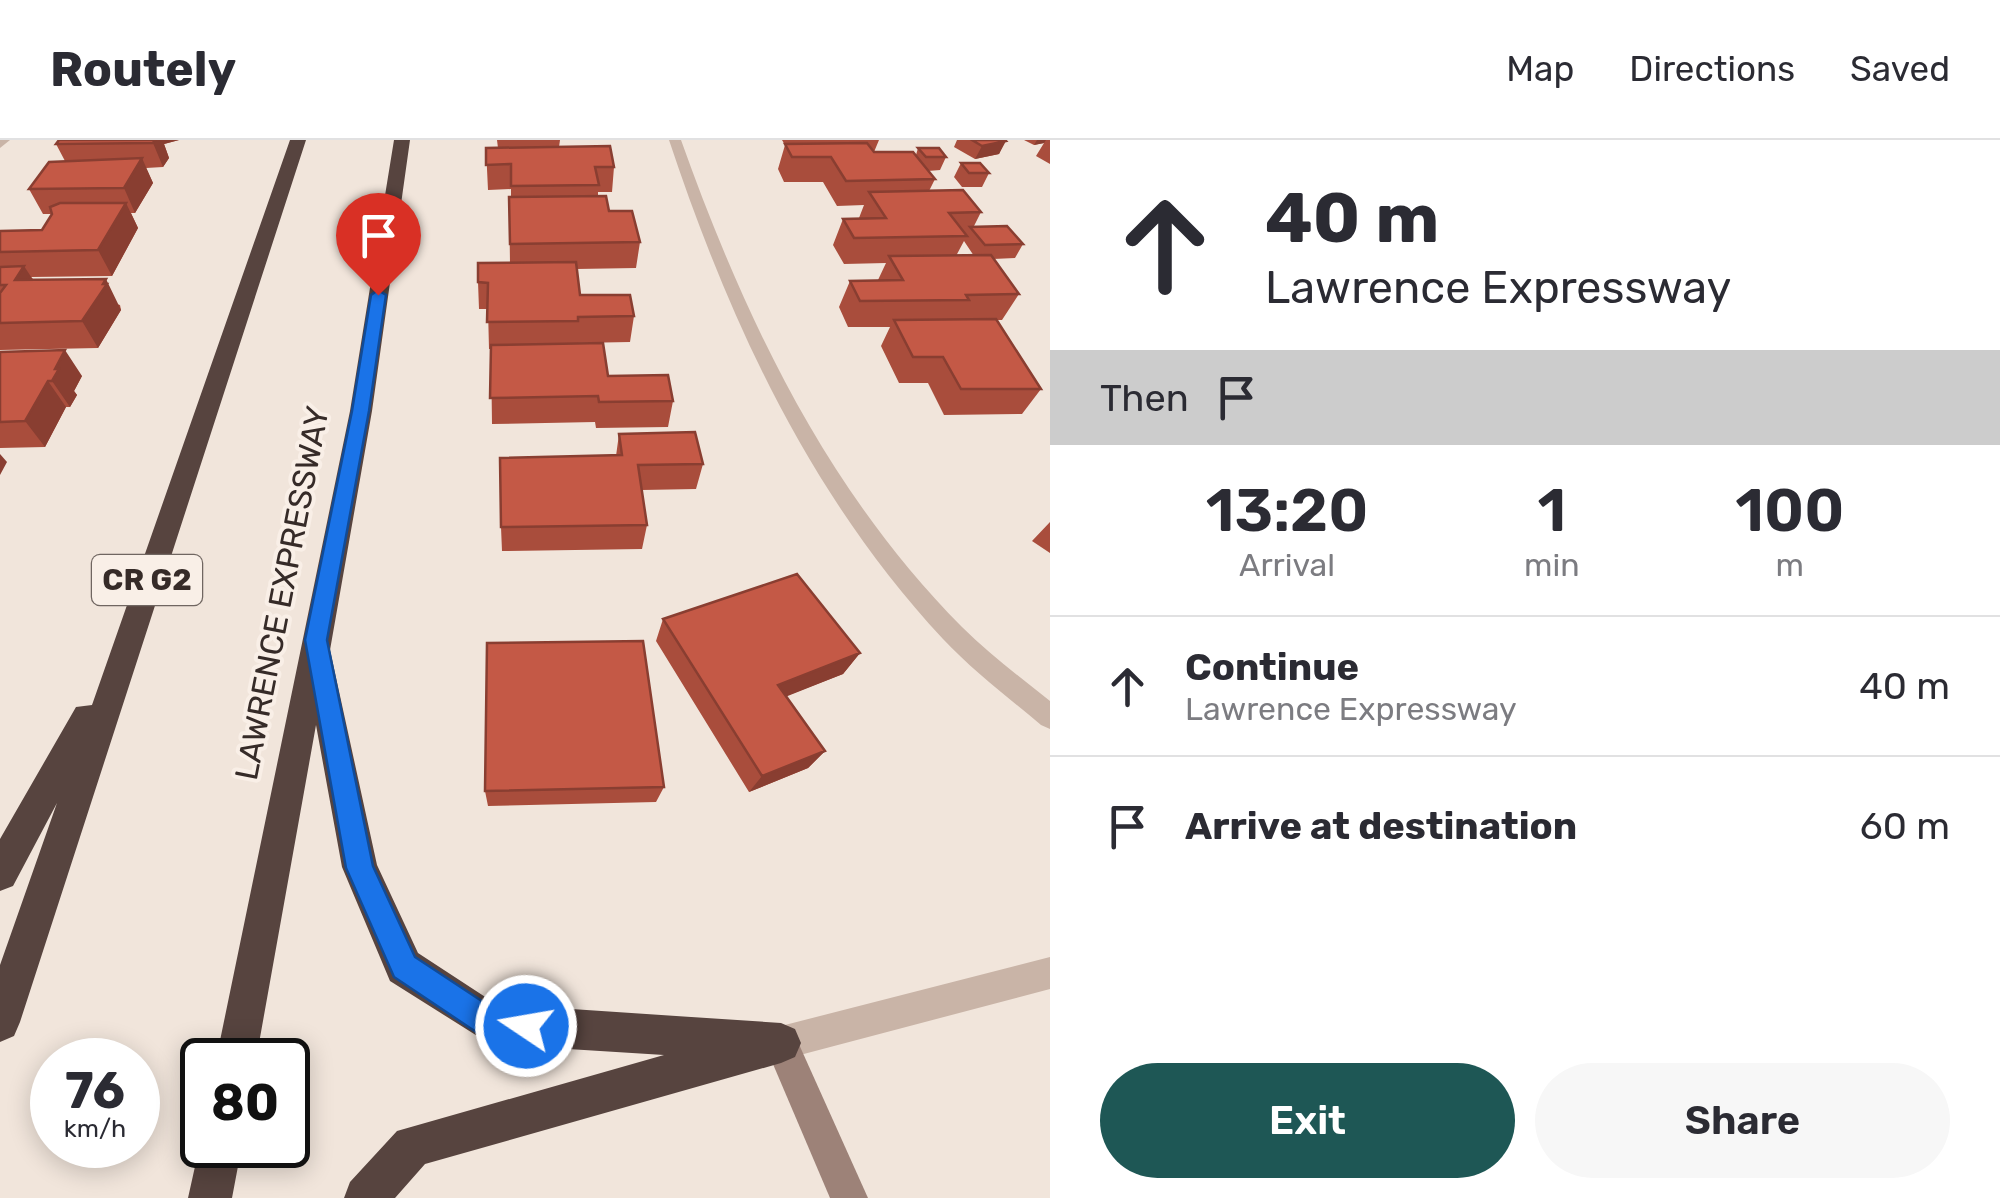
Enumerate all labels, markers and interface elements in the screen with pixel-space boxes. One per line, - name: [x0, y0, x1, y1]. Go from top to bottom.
- text: Routely: [50, 41, 236, 98]
- text: Map: [1506, 48, 1574, 90]
- text: Directions: [1629, 48, 1795, 90]
- text: Saved: [1850, 48, 1950, 90]
- text: 40 m: [1265, 177, 1439, 260]
- icon: ahead: [1100, 180, 1230, 310]
- pin: [336, 193, 421, 296]
- icon: arrive: [351, 208, 406, 263]
- text: Lawrence Expressway: [1265, 261, 1731, 314]
- icon: arrive: [1209, 370, 1264, 425]
- text: Then: [1100, 375, 1189, 421]
- street label: LAWRENCE EXPRESSWAY: [227, 403, 337, 783]
- text: 13:20: [1206, 475, 1368, 546]
- text: 1: [1537, 475, 1566, 546]
- text: 100: [1735, 475, 1844, 546]
- text: Arrival: [1239, 546, 1335, 584]
- text: min: [1524, 546, 1580, 584]
- text: m: [1776, 546, 1804, 584]
- road number: CR G2: [92, 555, 202, 605]
- text: Continue: [1185, 644, 1359, 690]
- icon: ahead: [1100, 659, 1155, 714]
- text: 40 m: [1859, 663, 1950, 709]
- text: Lawrence Expressway: [1185, 690, 1517, 728]
- icon: arrive: [1100, 799, 1155, 854]
- text: Arrive at destination: [1185, 803, 1577, 849]
- text: 60 m: [1860, 803, 1950, 849]
- position arrow: [474, 974, 578, 1078]
- speed limit sign: 80: [180, 1038, 310, 1168]
- text: 76: [65, 1061, 125, 1121]
- button: Exit: [1100, 1063, 1515, 1178]
- button: Share: [1535, 1063, 1950, 1178]
- text: km/h: [64, 1114, 126, 1143]

